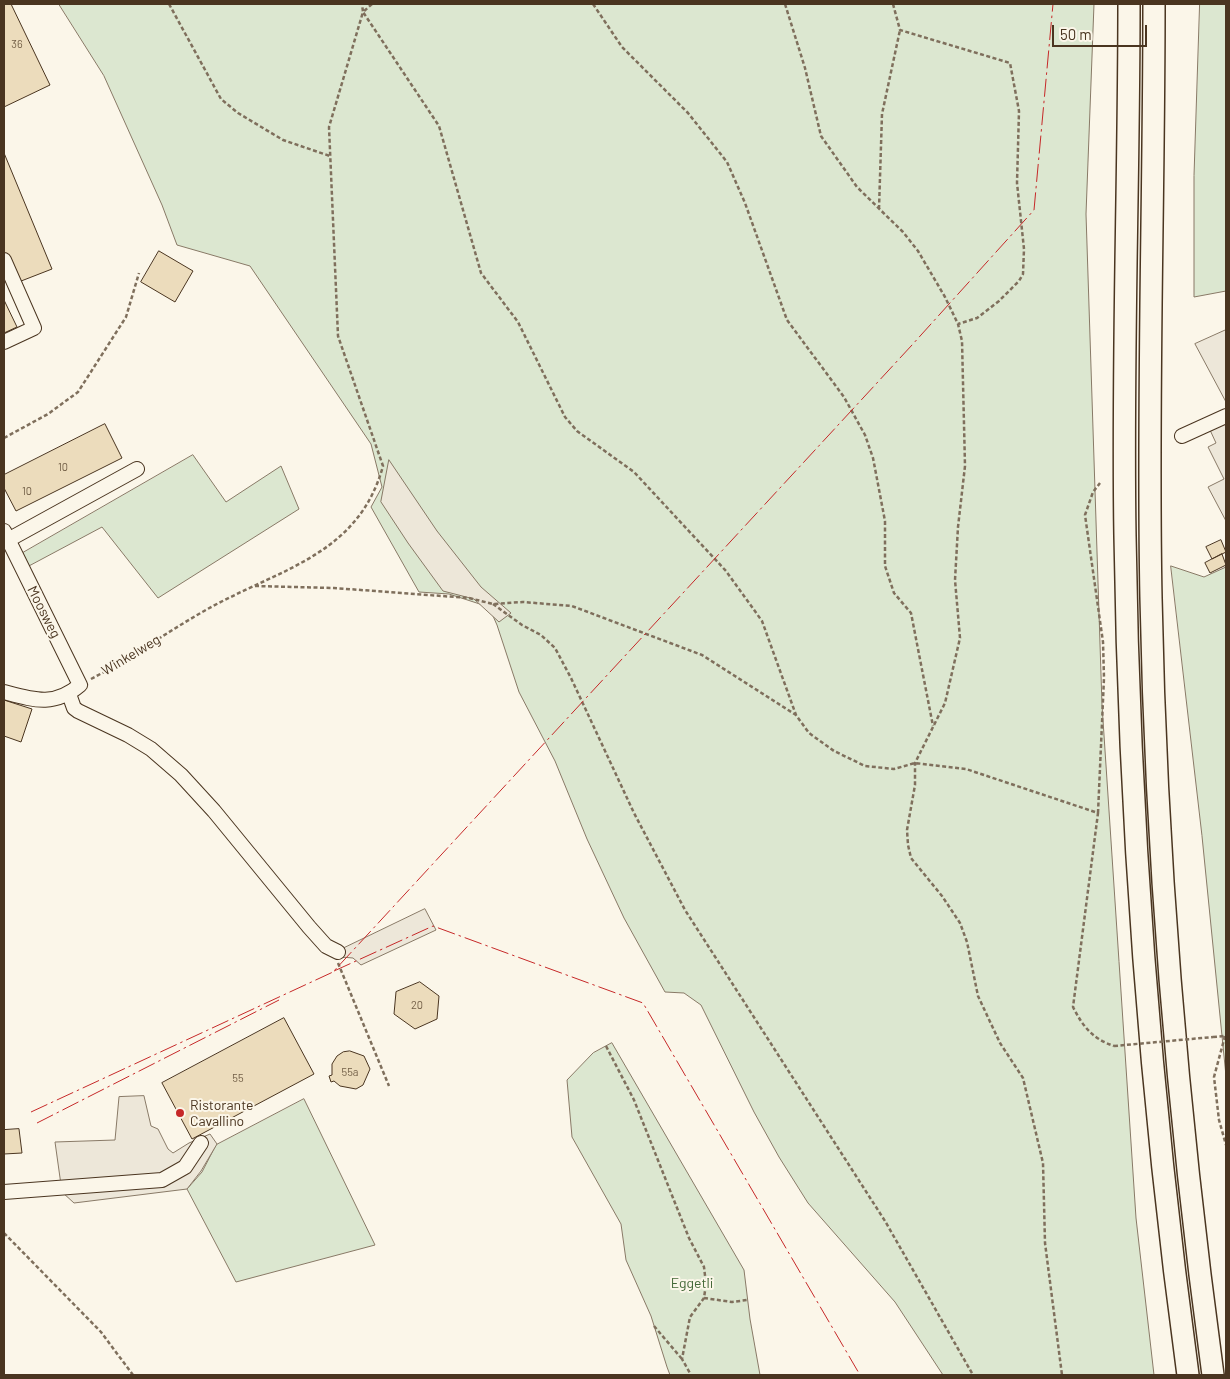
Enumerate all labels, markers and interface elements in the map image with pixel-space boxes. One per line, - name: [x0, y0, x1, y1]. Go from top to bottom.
- scale bar: [1055, 15, 1150, 47]
- text: 50 m: [1060, 25, 1092, 43]
- house number: 36: [11, 37, 23, 51]
- house number: 10: [58, 460, 68, 474]
- house number: 10: [22, 484, 32, 498]
- street label: Moosweg: [24, 583, 64, 641]
- street label: Winkelweg: [99, 631, 163, 679]
- house number: 20: [411, 998, 423, 1012]
- house number: 55a: [342, 1065, 358, 1079]
- house number: 55: [232, 1071, 244, 1085]
- place label: Ristorante Cavallino: [190, 1097, 253, 1130]
- marker: Ristorante Cavallino: [174, 1107, 186, 1119]
- park label: Eggetli: [671, 1275, 713, 1291]

